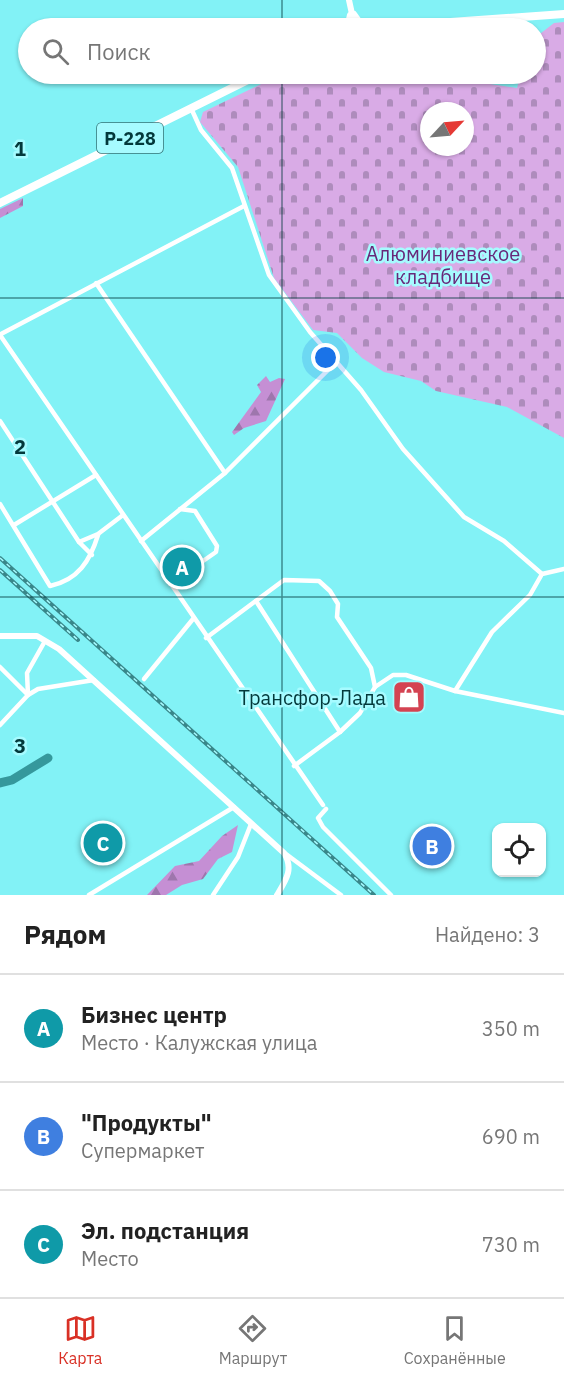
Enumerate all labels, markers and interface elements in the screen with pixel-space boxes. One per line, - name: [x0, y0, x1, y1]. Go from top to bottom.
- search box: [18, 18, 546, 84]
- icon: search: [39, 35, 72, 68]
- text: Поиск: [87, 37, 151, 66]
- north arrow: [420, 102, 474, 156]
- road number: Р-228: [97, 123, 163, 153]
- text: 1: [14, 135, 26, 162]
- park label: Алюминиевское кладбище: [366, 240, 520, 290]
- your location: [311, 343, 340, 372]
- text: 2: [14, 433, 26, 460]
- pin: A: [162, 544, 201, 590]
- shop icon: Трансфор-Лада: [391, 679, 427, 715]
- place label: Трансфор-Лада: [238, 684, 386, 711]
- text: 3: [14, 732, 26, 759]
- pin: C: [84, 820, 122, 866]
- map controls: [492, 823, 546, 877]
- button: locate: [492, 823, 546, 877]
- pin: B: [412, 824, 452, 868]
- text: Рядом: [24, 917, 106, 951]
- text: Найдено: 3: [435, 921, 540, 948]
- text: Бизнес центр: [81, 1000, 227, 1029]
- text: A: [37, 1015, 50, 1042]
- text: 350 m: [482, 1015, 540, 1042]
- text: Место · Калужская улица: [81, 1029, 317, 1056]
- text: "Продукты": [81, 1108, 212, 1137]
- text: B: [37, 1123, 50, 1150]
- text: 690 m: [482, 1123, 540, 1150]
- text: Супермаркет: [81, 1137, 204, 1164]
- text: Эл. подстанция: [81, 1216, 249, 1245]
- text: C: [37, 1231, 50, 1258]
- text: 730 m: [482, 1231, 540, 1258]
- text: Место: [81, 1245, 139, 1272]
- tab: Карта: [58, 1312, 102, 1368]
- tab: Маршрут: [219, 1312, 287, 1368]
- tab: Сохранённые: [404, 1312, 506, 1368]

